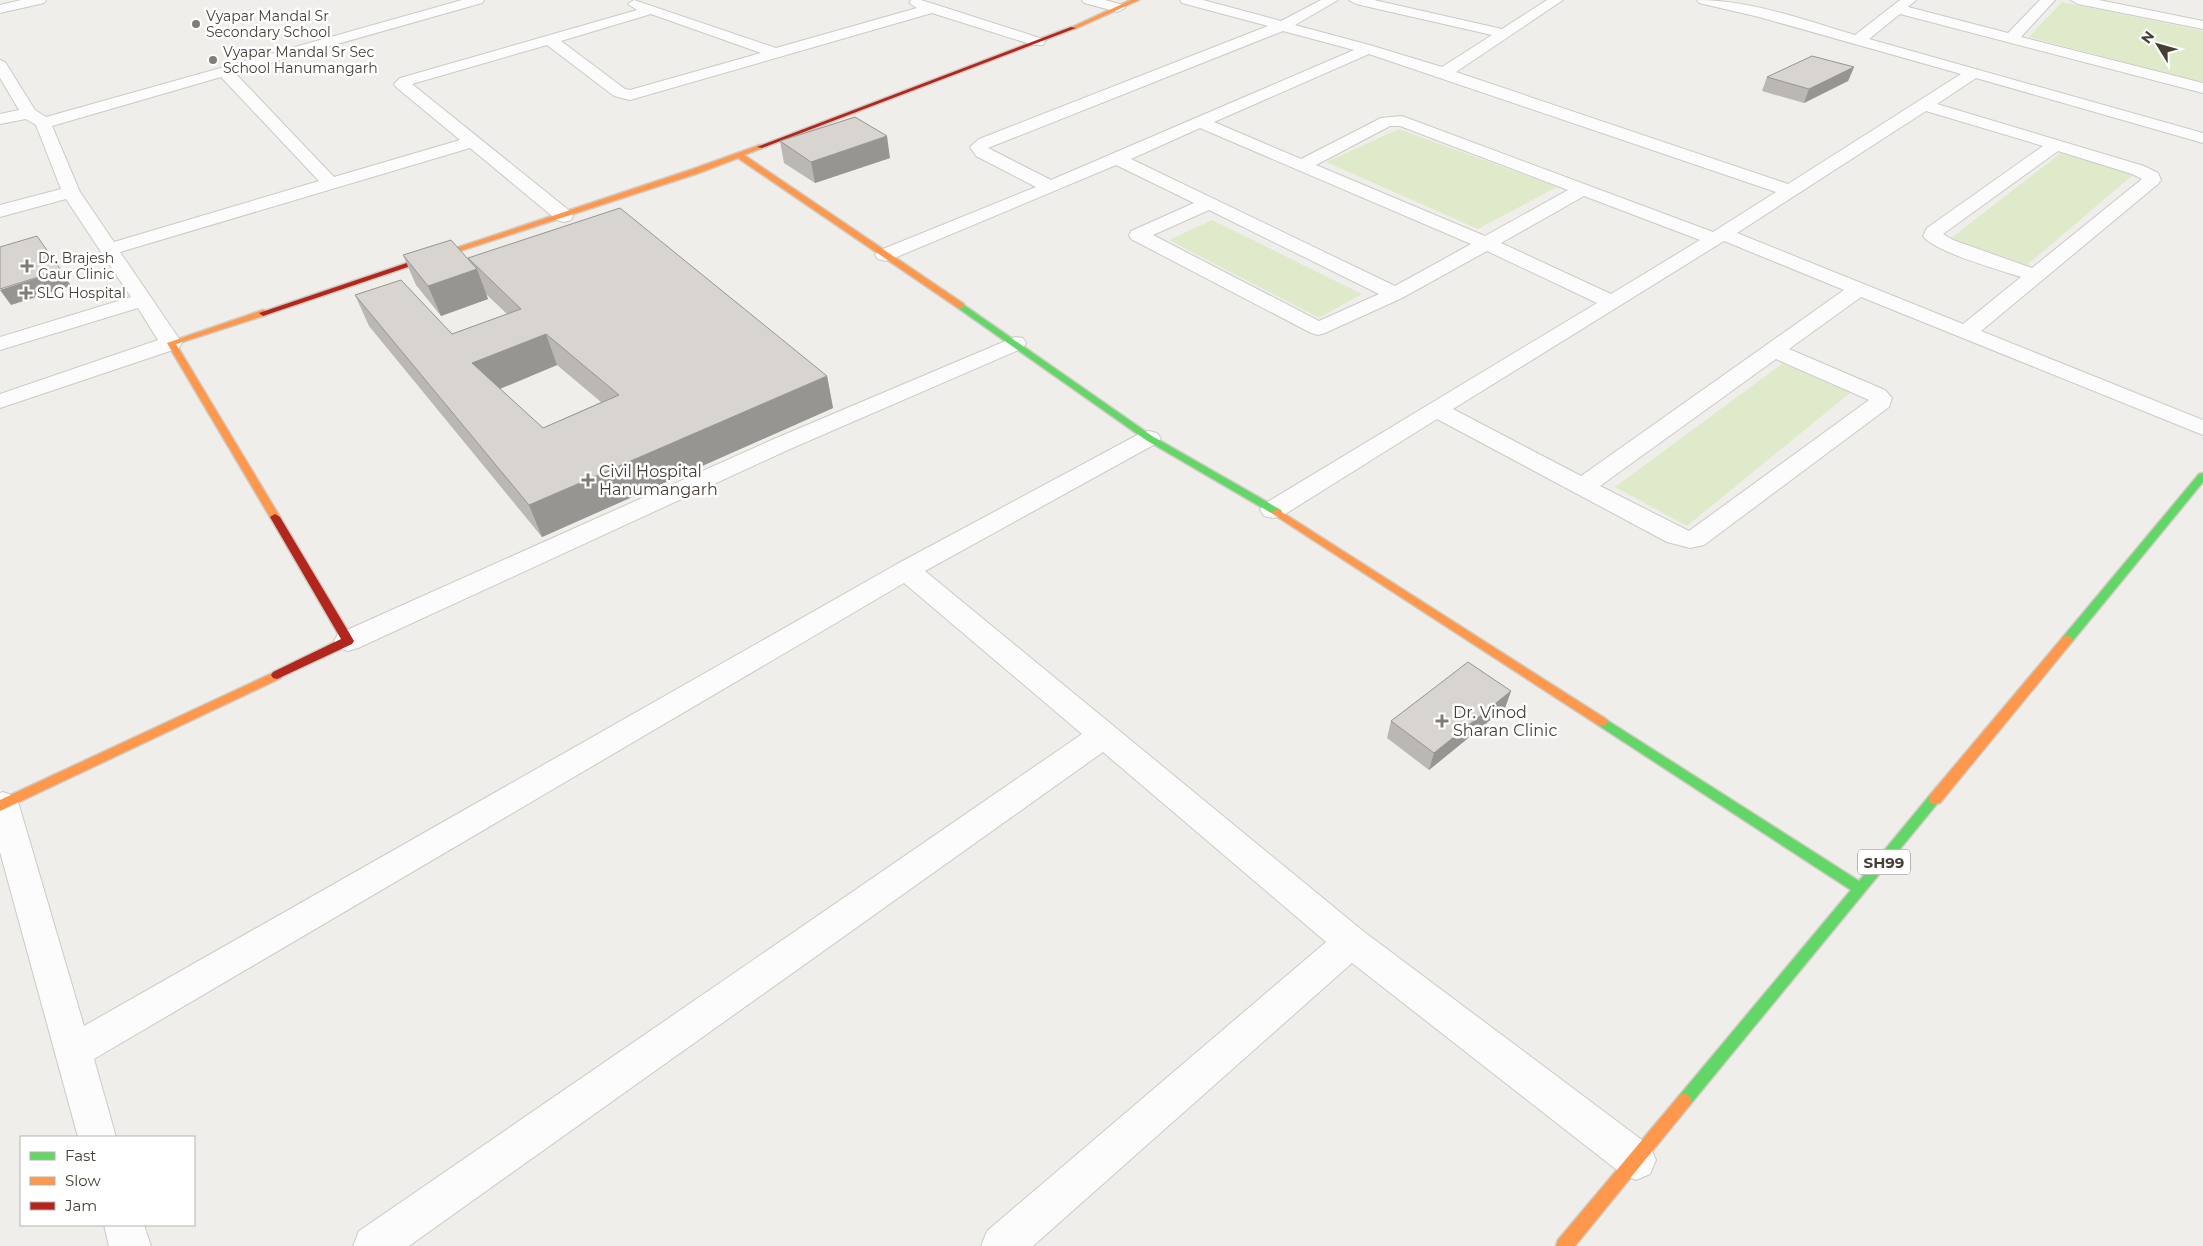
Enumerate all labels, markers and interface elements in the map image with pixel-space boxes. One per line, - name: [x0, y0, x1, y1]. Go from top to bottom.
- place label: Vyapar Mandal Sr Secondary School: [206, 7, 331, 41]
- marker: Vyapar Mandal Sr Secondary School: [190, 18, 202, 30]
- north arrow: [2133, 20, 2183, 70]
- text: N: [2137, 27, 2158, 47]
- place label: Vyapar Mandal Sr Sec School Hanumangarh: [223, 43, 378, 77]
- marker: Vyapar Mandal Sr Sec School Hanumangarh: [207, 54, 219, 66]
- place label: Dr. Brajesh Gaur Clinic: [38, 249, 114, 283]
- marker: Dr. Brajesh Gaur Clinic: [20, 259, 34, 273]
- place label: SLG Hospital: [37, 284, 126, 302]
- marker: SLG Hospital: [19, 286, 33, 300]
- place label: Civil Hospital Hanumangarh: [599, 462, 718, 499]
- marker: Civil Hospital Hanumangarh: [581, 473, 595, 487]
- place label: Dr. Vinod Sharan Clinic: [1453, 703, 1557, 740]
- marker: Dr. Vinod Sharan Clinic: [1435, 714, 1449, 728]
- road number: SH99: [1858, 850, 1910, 874]
- legend: [20, 1136, 195, 1226]
- text: Fast: [65, 1146, 96, 1165]
- text: Slow: [65, 1171, 101, 1190]
- text: Jam: [64, 1196, 97, 1215]

